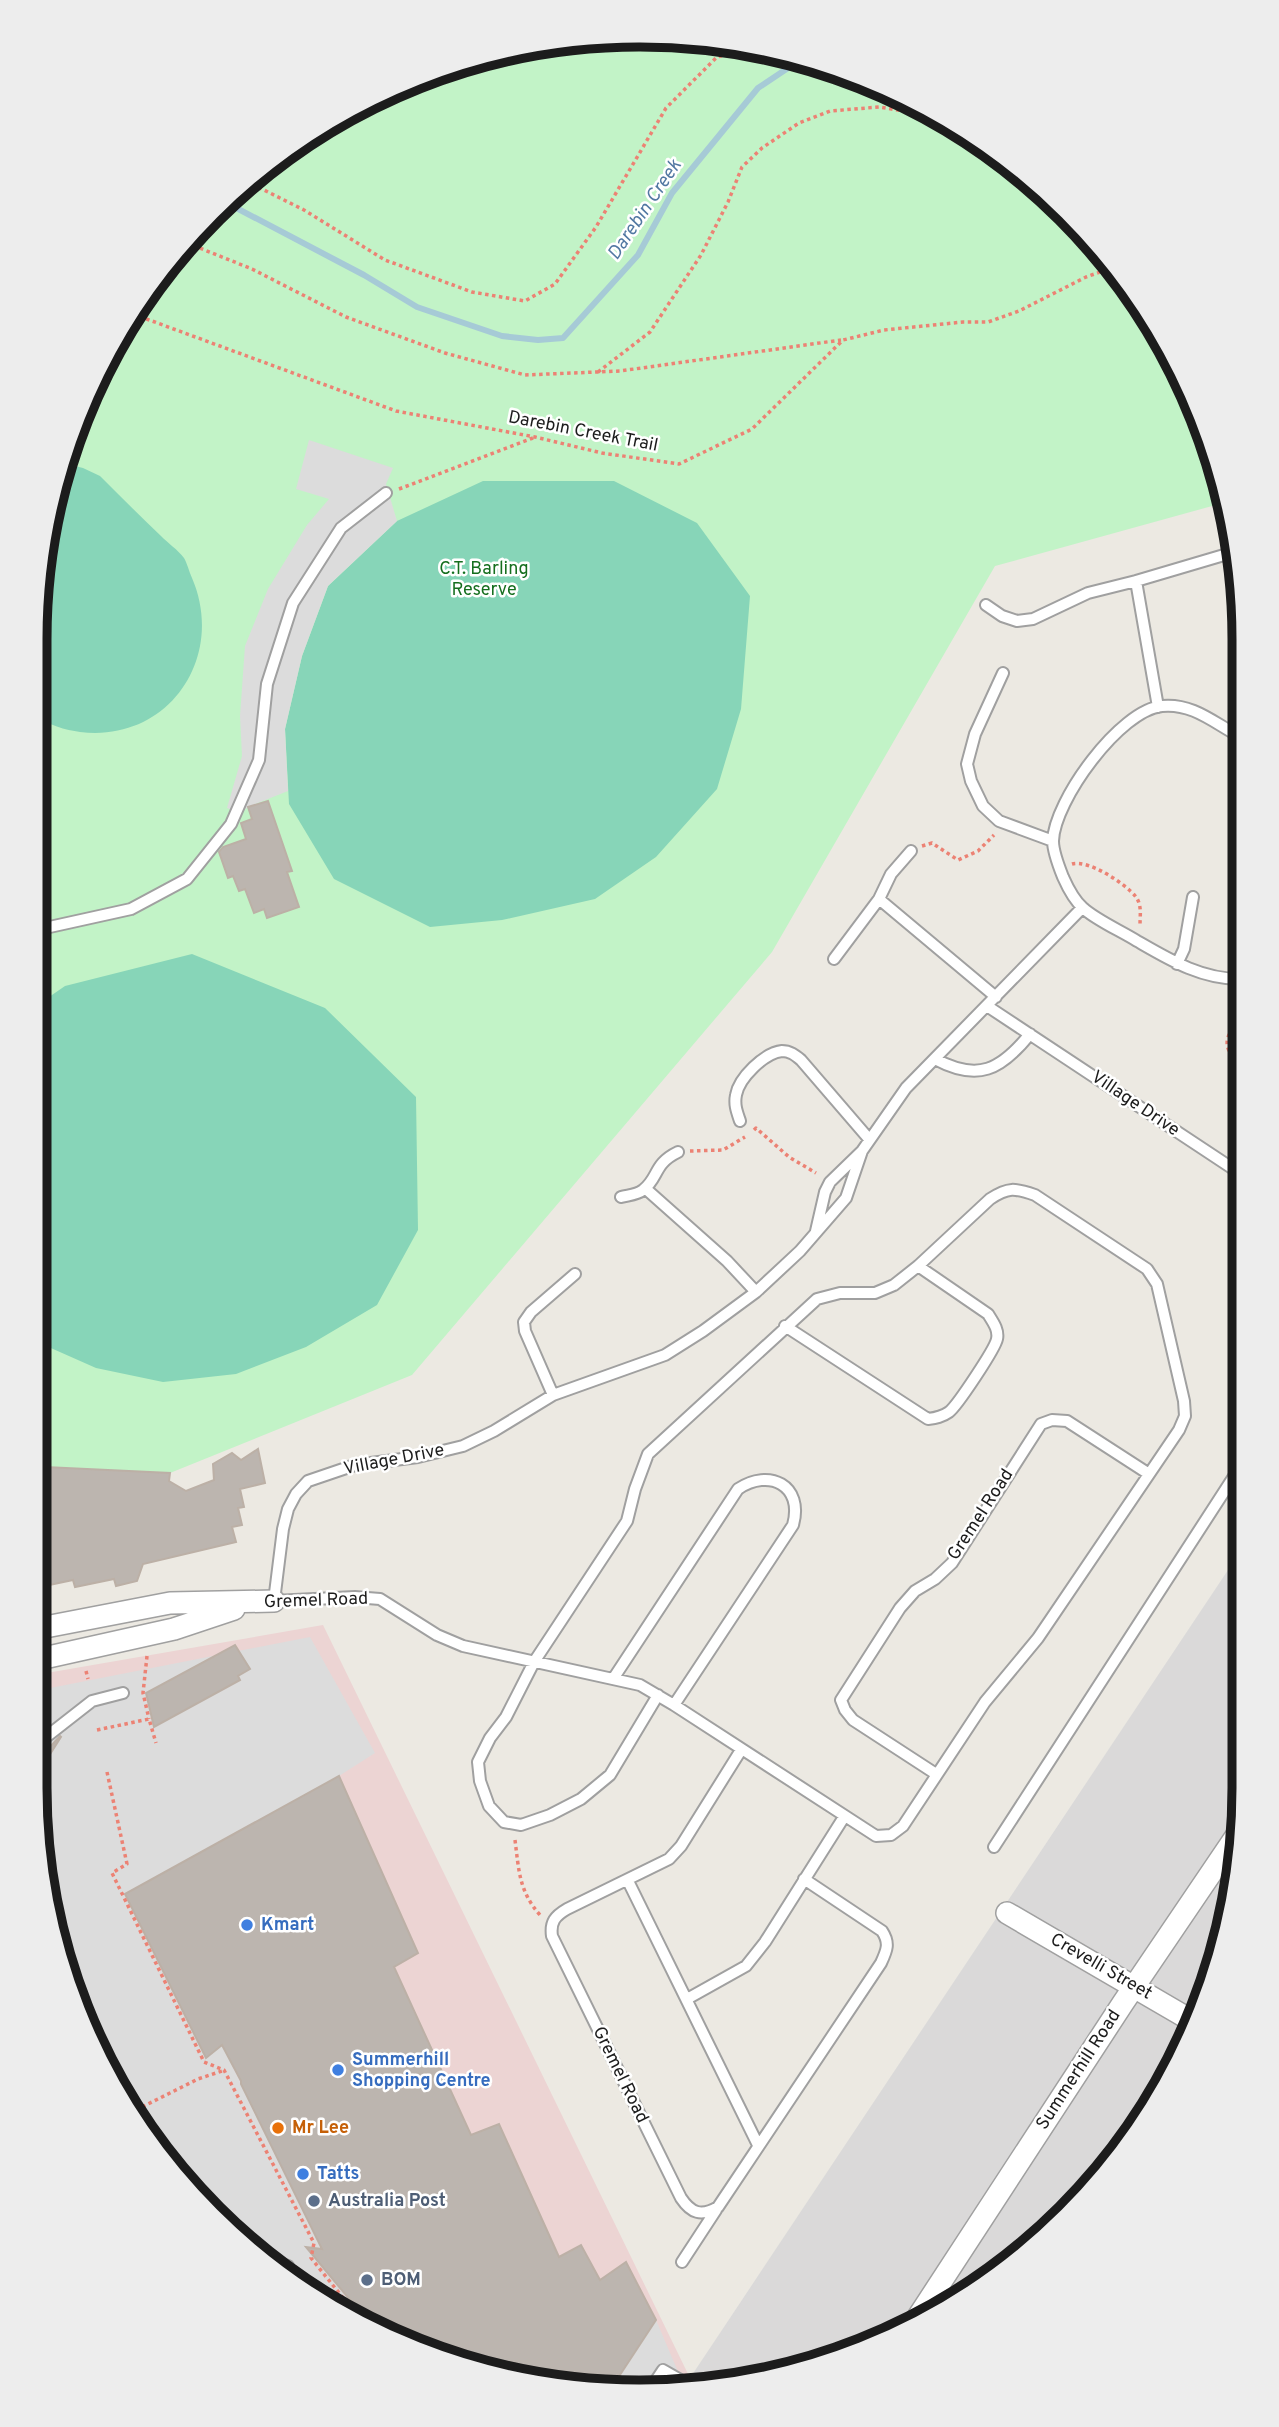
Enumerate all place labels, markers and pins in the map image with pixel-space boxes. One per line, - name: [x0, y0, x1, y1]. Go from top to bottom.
- place label: Kmart: [261, 1914, 314, 1937]
- marker: Kmart: [239, 1917, 255, 1933]
- place label: Summerhill Shopping Centre: [352, 2049, 491, 2093]
- marker: Summerhill Shopping Centre: [330, 2062, 346, 2078]
- place label: Mr Lee: [292, 2117, 349, 2140]
- marker: Mr Lee: [270, 2120, 286, 2136]
- place label: Tatts: [317, 2163, 359, 2186]
- marker: Tatts: [295, 2166, 311, 2182]
- place label: Australia Post: [328, 2190, 446, 2213]
- marker: Australia Post: [306, 2193, 322, 2209]
- place label: BOM: [381, 2269, 421, 2292]
- marker: BOM: [359, 2272, 375, 2288]

